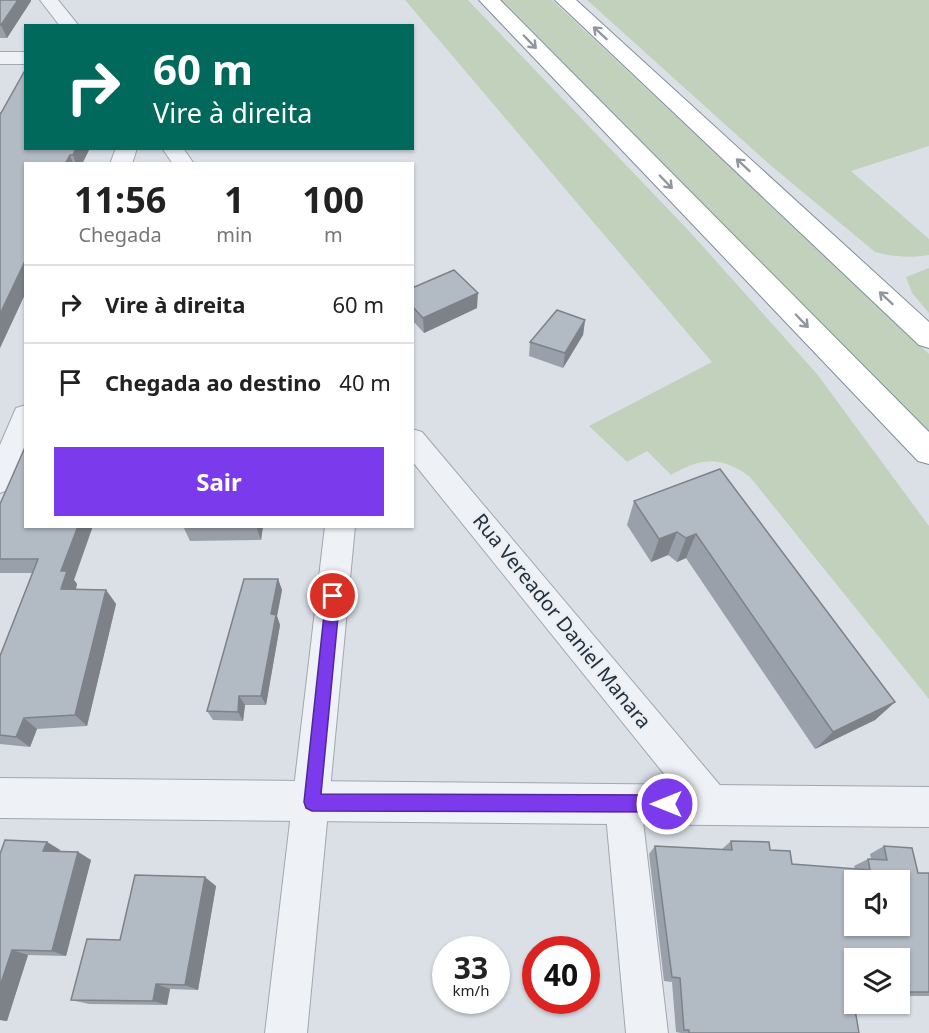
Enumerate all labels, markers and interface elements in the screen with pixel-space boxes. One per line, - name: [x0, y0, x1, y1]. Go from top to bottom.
- one-way arrow: [593, 26, 608, 40]
- one-way arrow: [522, 34, 537, 49]
- text: 60 m: [153, 40, 253, 97]
- icon: right: [54, 48, 132, 126]
- text: Vire à direita: [153, 94, 312, 131]
- one-way arrow: [736, 158, 751, 173]
- one-way arrow: [658, 174, 673, 189]
- text: 11:56: [74, 175, 166, 224]
- text: 1: [224, 175, 245, 224]
- text: 100: [302, 175, 364, 224]
- text: Chegada: [78, 221, 162, 248]
- text: min: [216, 221, 252, 248]
- text: m: [324, 221, 343, 248]
- icon: right: [54, 288, 87, 321]
- text: Vire à direita: [105, 289, 245, 319]
- text: 60 m: [333, 289, 384, 319]
- one-way arrow: [879, 291, 894, 305]
- one-way arrow: [794, 314, 809, 329]
- icon: arrive: [54, 366, 87, 399]
- text: Chegada ao destino: [105, 367, 321, 397]
- text: 40 m: [339, 367, 391, 397]
- button: Sair: [54, 447, 384, 516]
- street label: Rua Vereador Daniel Manara: [467, 508, 658, 734]
- pin: [307, 570, 358, 621]
- icon: arrive: [316, 579, 349, 612]
- position arrow: [635, 772, 699, 836]
- map controls: [844, 870, 910, 1014]
- button: sound: [844, 870, 910, 936]
- speed limit sign: 40: [522, 936, 600, 1014]
- text: 33: [454, 947, 488, 988]
- button: layers: [844, 948, 910, 1014]
- text: km/h: [453, 980, 489, 1000]

